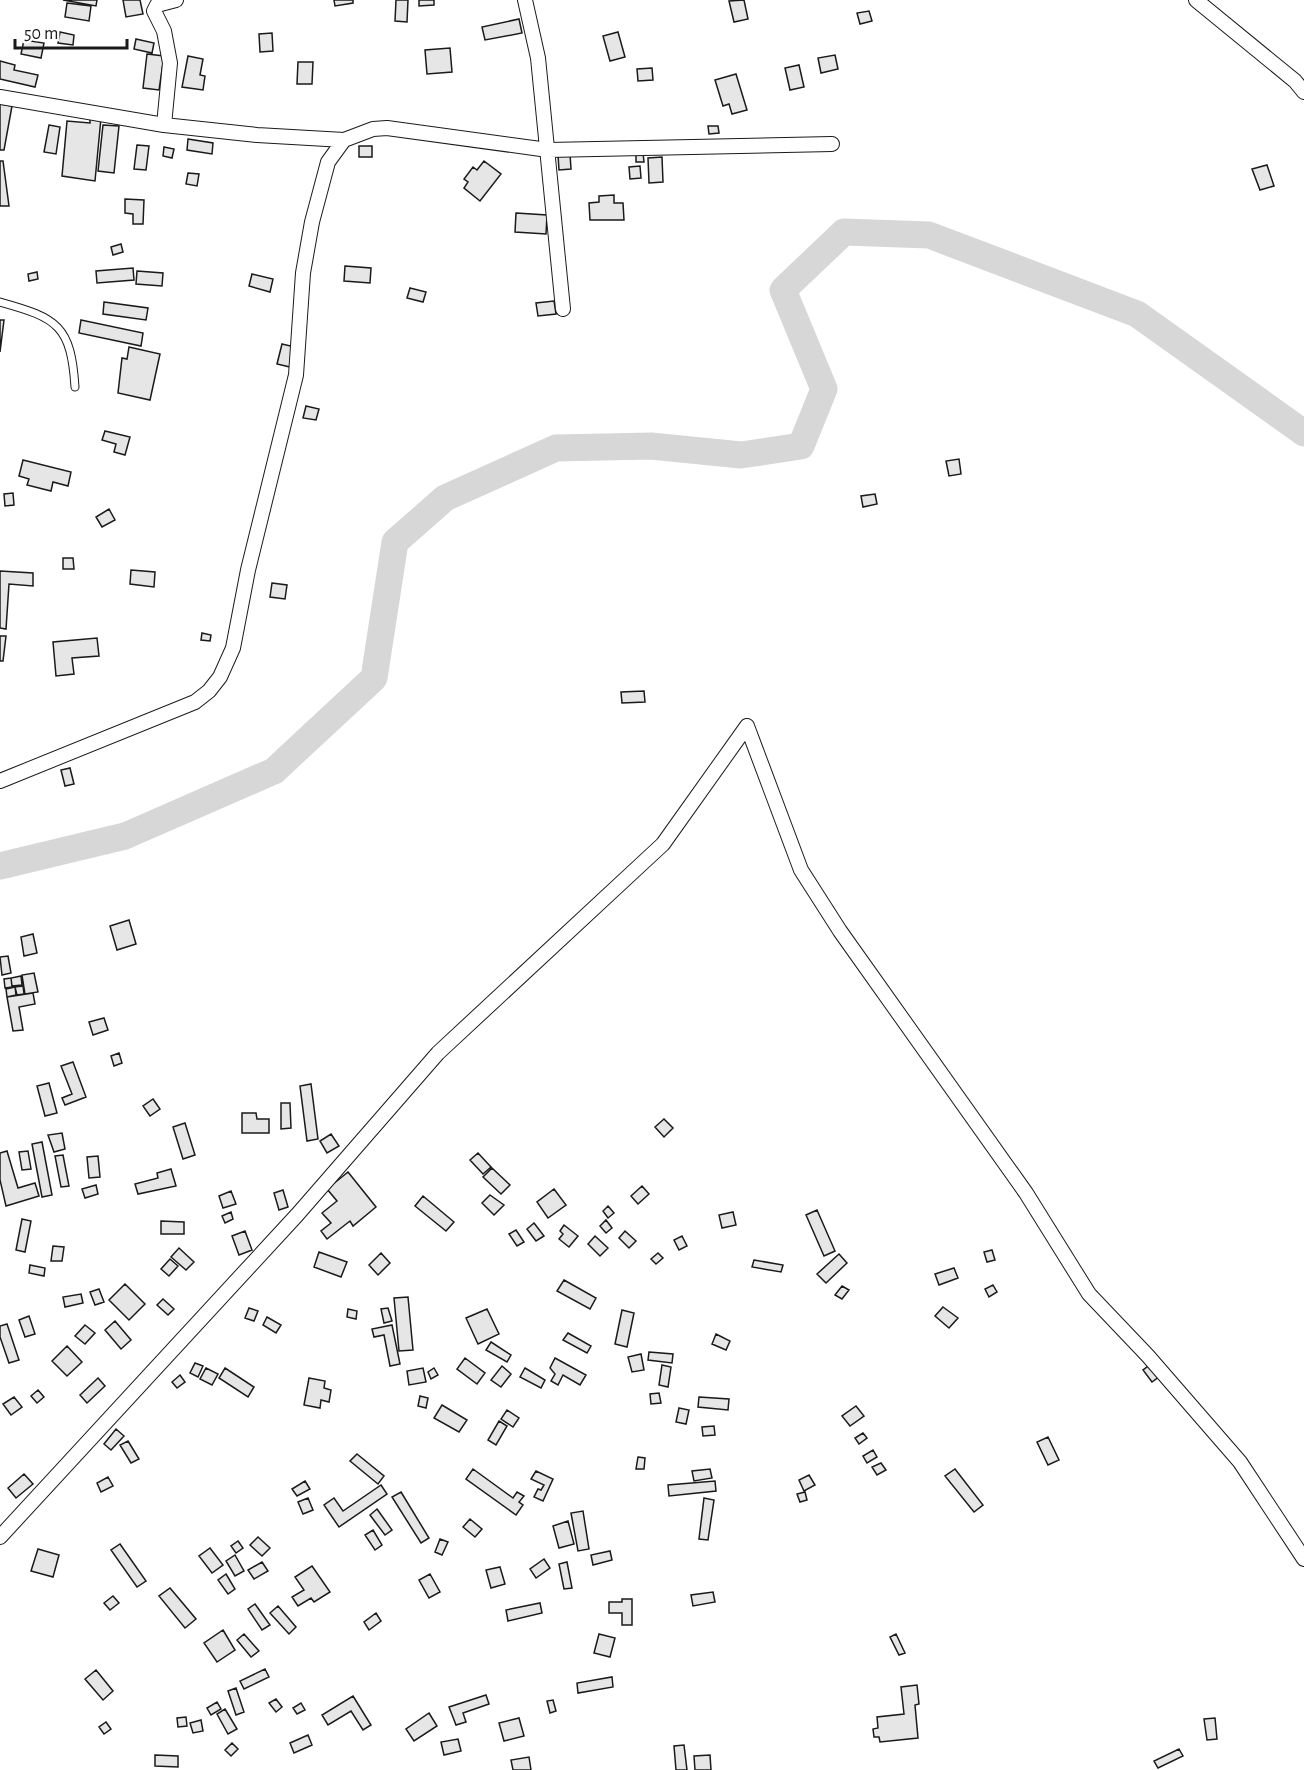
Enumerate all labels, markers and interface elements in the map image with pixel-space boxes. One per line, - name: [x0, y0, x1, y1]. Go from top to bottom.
- scale bar: [15, 12, 128, 50]
- text: 50 m: [24, 25, 58, 43]

